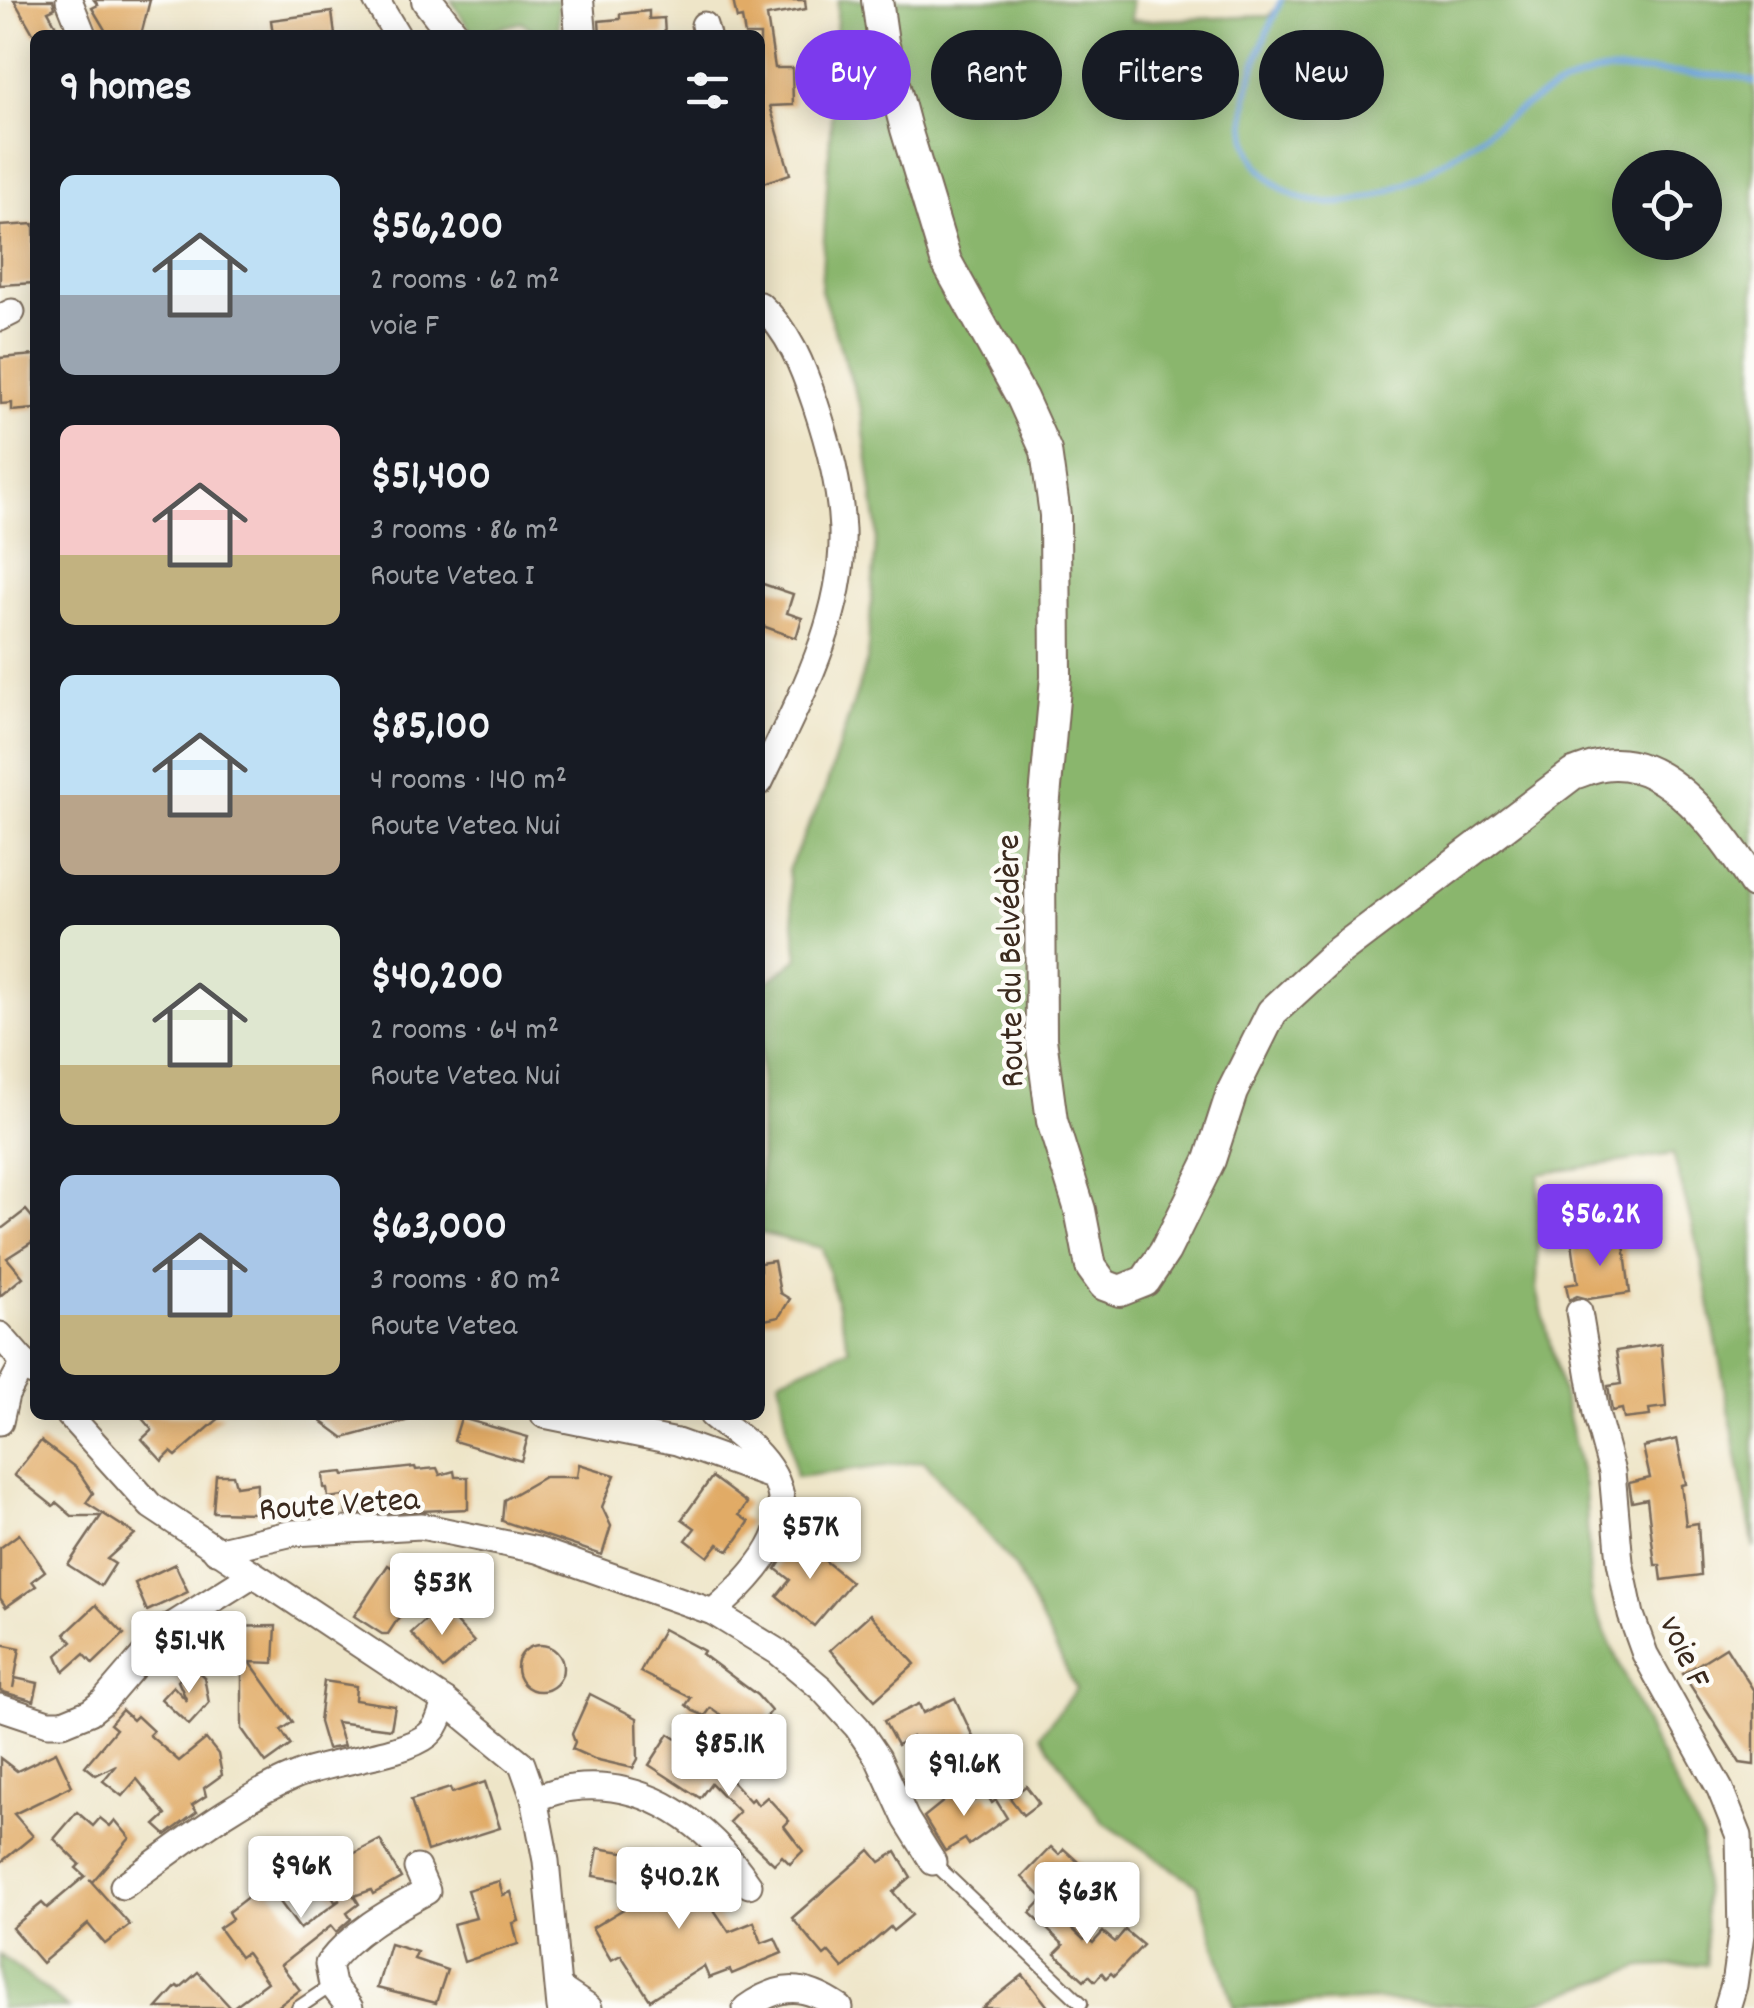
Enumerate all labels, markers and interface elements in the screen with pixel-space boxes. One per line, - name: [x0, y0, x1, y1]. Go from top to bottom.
- chip: Buy: [795, 30, 911, 120]
- chip: Rent: [931, 30, 1062, 120]
- chip: Filters: [1082, 30, 1239, 120]
- chip: New: [1259, 30, 1384, 120]
- text: 9 homes: [60, 60, 192, 120]
- icon: filters: [680, 63, 735, 118]
- map controls: [1612, 150, 1722, 260]
- button: locate: [1612, 150, 1722, 260]
- text: $56,200: [370, 199, 503, 259]
- icon: home: [140, 215, 260, 335]
- text: 2 rooms · 62 m²: [370, 259, 560, 305]
- text: voie F: [370, 305, 439, 351]
- text: $51,400: [370, 449, 491, 509]
- icon: home: [140, 465, 260, 585]
- text: 3 rooms · 86 m²: [370, 509, 559, 555]
- text: Route Vetea I: [370, 555, 534, 601]
- text: $85,100: [370, 699, 491, 759]
- icon: home: [140, 715, 260, 835]
- text: 4 rooms · 140 m²: [370, 759, 567, 805]
- text: Route Vetea Nui: [370, 805, 560, 851]
- street label: Route du Belvédère: [986, 834, 1040, 1088]
- text: $40,200: [370, 949, 504, 1009]
- icon: home: [140, 965, 260, 1085]
- text: 2 rooms · 64 m²: [370, 1009, 559, 1055]
- text: Route Vetea Nui: [370, 1055, 560, 1101]
- pin: $56.2K: [1519, 1184, 1681, 1269]
- text: $56.2K: [1560, 1193, 1640, 1239]
- text: $63,000: [370, 1199, 507, 1259]
- icon: home: [140, 1215, 260, 1335]
- text: 3 rooms · 80 m²: [370, 1259, 561, 1305]
- text: Route Vetea: [370, 1305, 517, 1351]
- street label: Route Vetea: [257, 1476, 422, 1538]
- pin: $57K: [751, 1497, 869, 1582]
- text: $57K: [781, 1506, 839, 1552]
- pin: $53K: [383, 1553, 501, 1638]
- text: $53K: [412, 1562, 472, 1608]
- street label: voie F: [1644, 1608, 1721, 1698]
- pin: $51.4K: [108, 1611, 270, 1696]
- text: $51.4K: [153, 1620, 225, 1666]
- pin: $85.1K: [648, 1714, 810, 1799]
- text: $85.1K: [694, 1723, 764, 1769]
- pin: $91.6K: [883, 1734, 1045, 1819]
- text: $91.6K: [927, 1743, 1001, 1789]
- pin: $96K: [242, 1836, 360, 1921]
- text: $96K: [270, 1845, 332, 1891]
- pin: $40.2K: [598, 1847, 760, 1932]
- text: $40.2K: [638, 1856, 720, 1902]
- pin: $63K: [1028, 1862, 1146, 1947]
- text: $63K: [1057, 1871, 1117, 1917]

